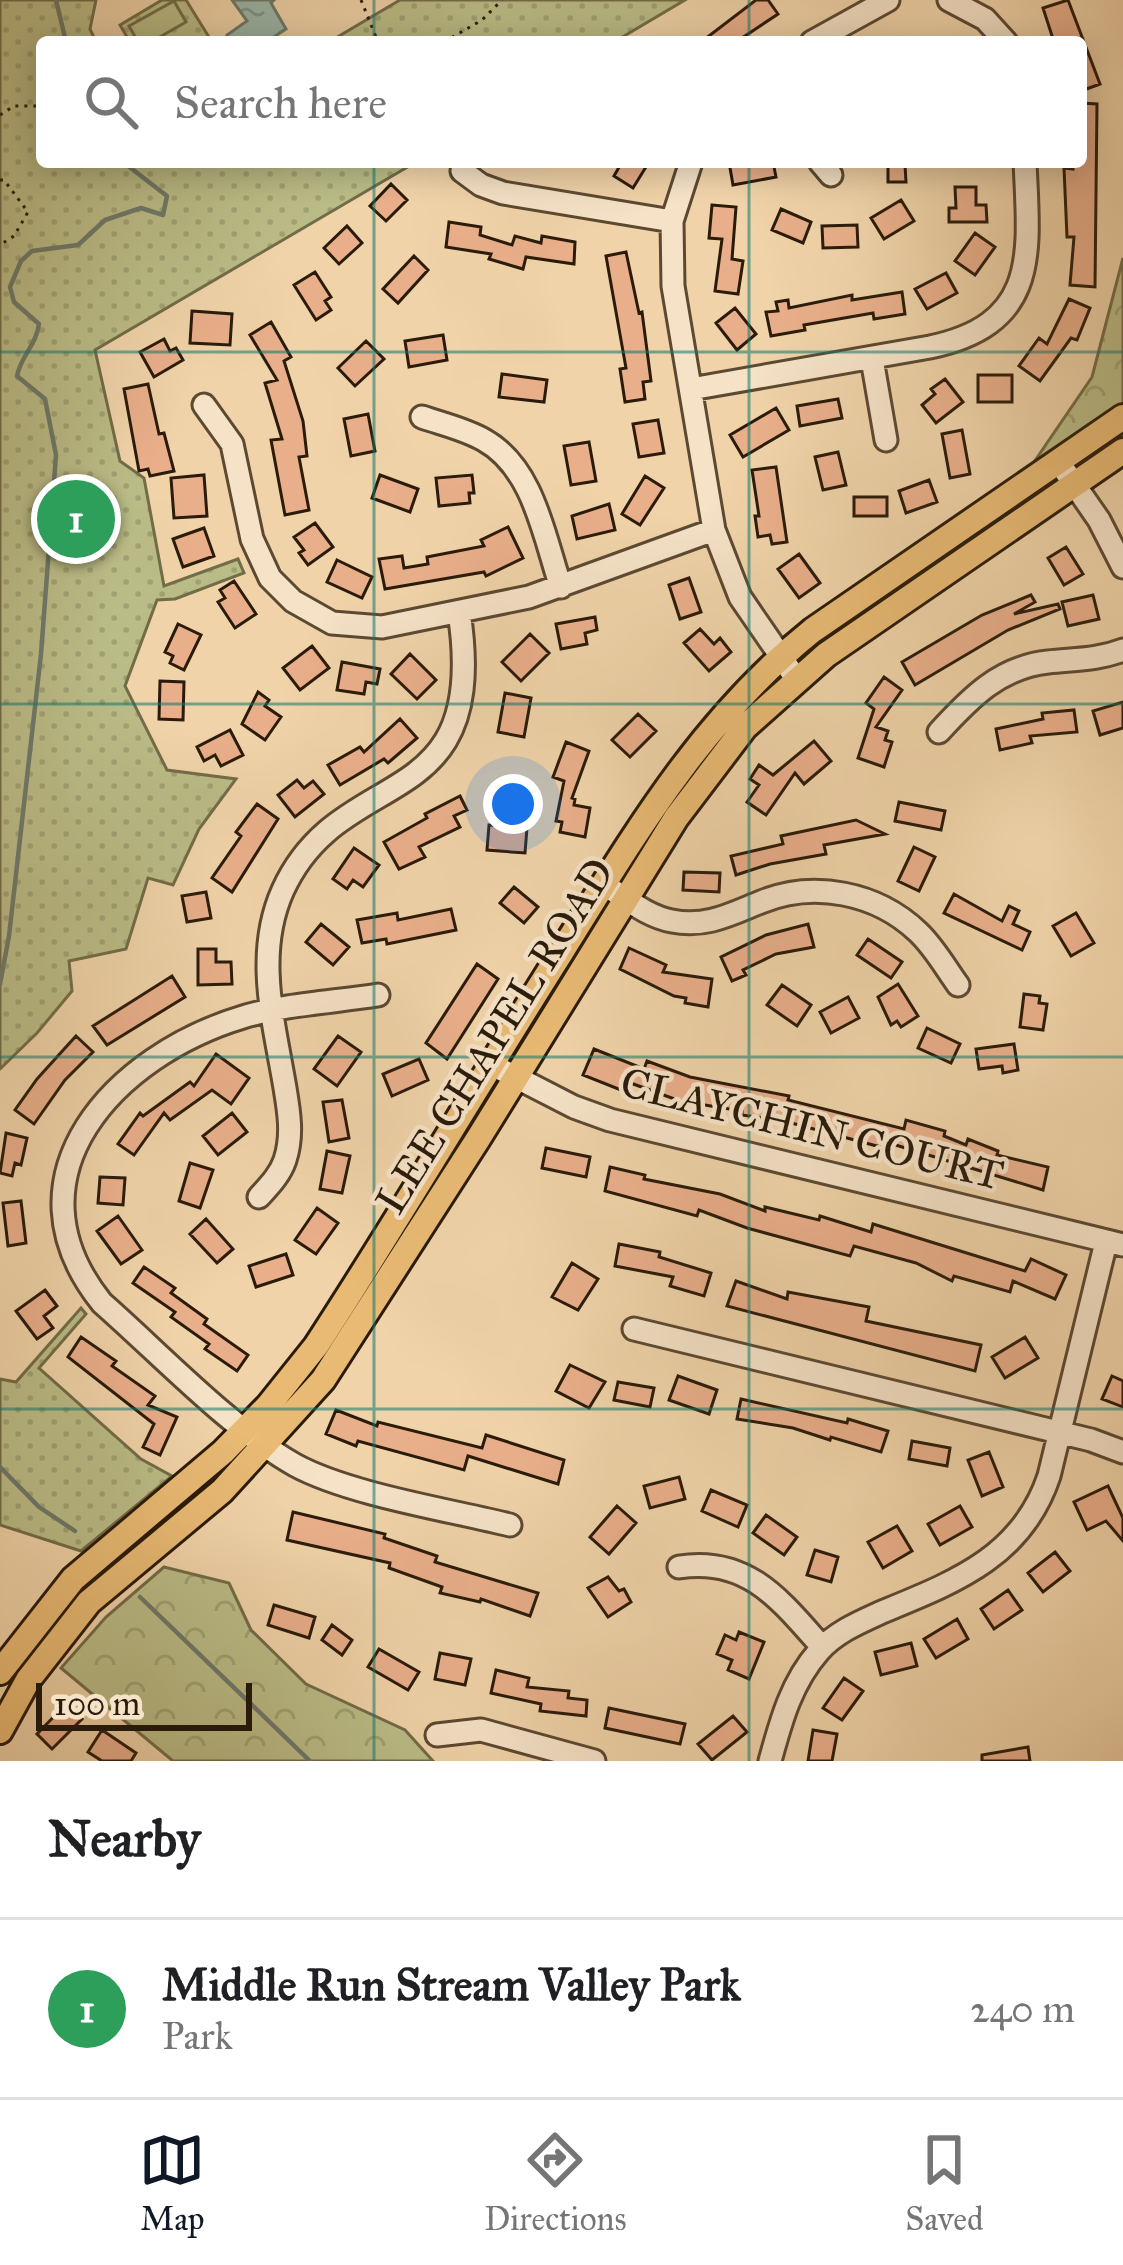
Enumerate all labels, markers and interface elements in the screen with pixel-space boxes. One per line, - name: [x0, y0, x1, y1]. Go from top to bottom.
- search box: [36, 36, 1087, 168]
- icon: search: [78, 69, 144, 135]
- text: Search here: [174, 75, 387, 130]
- pin: 1: [37, 474, 115, 564]
- your location: [483, 774, 543, 834]
- street label: LEE CHAPEL ROAD: [365, 849, 625, 1223]
- street label: CLAYCHIN COURT: [615, 1056, 1009, 1202]
- scale bar: [36, 1677, 252, 1730]
- text: 100 m: [54, 1684, 140, 1724]
- text: Nearby: [48, 1808, 200, 1870]
- text: Middle Run Stream Valley Park: [162, 1957, 741, 2012]
- text: 1: [79, 1985, 95, 2033]
- text: 240 m: [970, 1985, 1075, 2033]
- text: Park: [162, 2012, 233, 2060]
- tab: Map: [139, 2127, 205, 2239]
- tab: Directions: [484, 2127, 626, 2239]
- tab: Saved: [905, 2127, 984, 2239]

